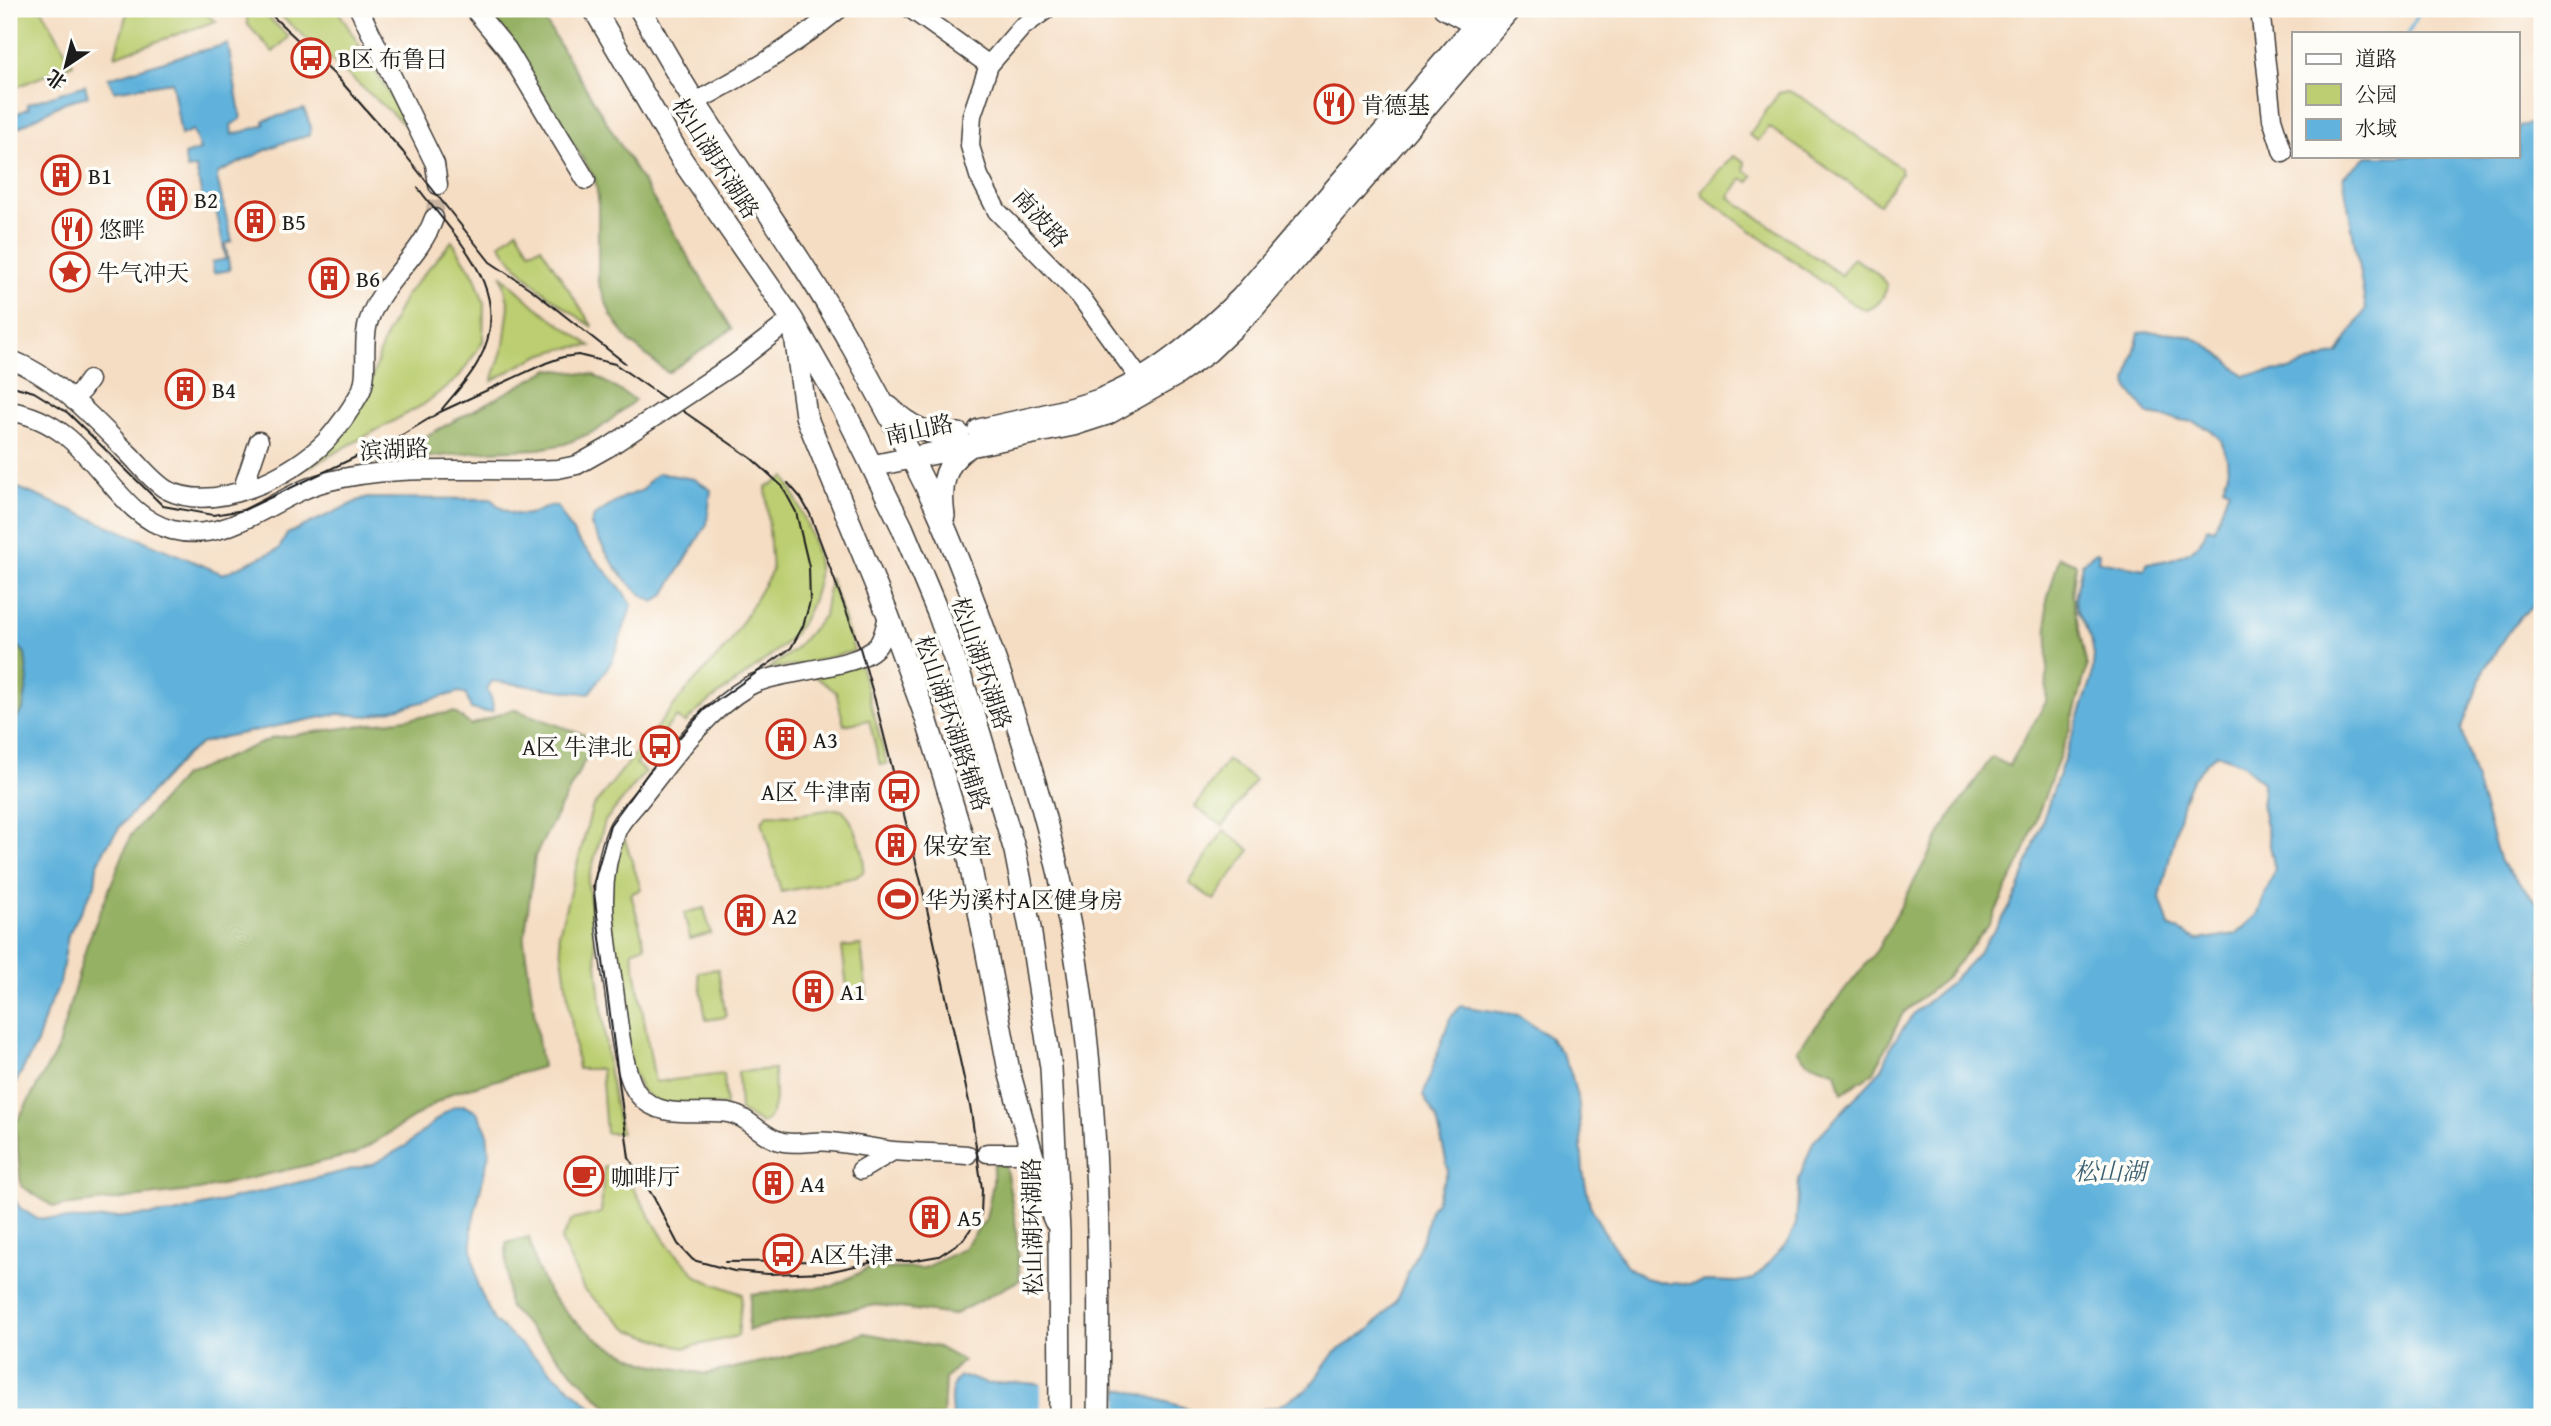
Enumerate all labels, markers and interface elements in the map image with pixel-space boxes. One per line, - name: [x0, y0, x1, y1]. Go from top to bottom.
- north arrow: [32, 32, 102, 102]
- legend: [2292, 32, 2520, 158]
- bus stop icon: B区 布鲁日: [290, 37, 332, 79]
- place label: B区 布鲁日: [338, 42, 448, 75]
- text: 道路: [2355, 43, 2397, 74]
- text: 北: [40, 63, 72, 97]
- text: 公园: [2355, 79, 2397, 110]
- restaurant icon: 肯德基: [1313, 83, 1355, 125]
- place label: 肯德基: [1361, 88, 1430, 121]
- street label: 松山湖环湖路: [665, 91, 767, 225]
- text: 水域: [2355, 113, 2397, 144]
- building icon: B1: [40, 154, 82, 196]
- place label: B1: [88, 159, 112, 192]
- building icon: B2: [146, 178, 188, 220]
- street label: 南波路: [1006, 181, 1076, 255]
- place label: B2: [194, 183, 218, 216]
- building icon: B5: [234, 200, 276, 242]
- place label: B5: [282, 205, 306, 238]
- restaurant icon: 悠畔: [51, 208, 93, 250]
- place label: 悠畔: [99, 213, 145, 246]
- place icon: 牛气冲天: [49, 251, 91, 293]
- place label: 牛气冲天: [97, 256, 189, 289]
- building icon: B6: [308, 257, 350, 299]
- place label: B6: [356, 262, 380, 295]
- building icon: B4: [164, 368, 206, 410]
- place label: B4: [212, 373, 236, 406]
- street label: 南山路: [882, 406, 956, 452]
- street label: 滨湖路: [359, 431, 429, 467]
- street label: 松山湖环湖路: [944, 592, 1020, 734]
- street label: 松山湖环湖路辅路: [907, 631, 999, 815]
- building icon: A3: [765, 718, 807, 760]
- place label: A3: [813, 723, 838, 756]
- bus stop icon: A区 牛津北: [639, 725, 681, 767]
- place label: A区 牛津北: [522, 730, 633, 763]
- bus stop icon: A区 牛津南: [878, 770, 920, 812]
- place label: A区 牛津南: [761, 775, 872, 808]
- building icon: 保安室: [875, 824, 917, 866]
- place label: 保安室: [923, 829, 992, 862]
- sports icon: 华为溪村A区健身房: [877, 878, 919, 920]
- place label: 华为溪村A区健身房: [925, 883, 1123, 916]
- building icon: A2: [724, 894, 766, 936]
- place label: A2: [772, 899, 797, 932]
- building icon: A1: [792, 970, 834, 1012]
- place label: A1: [840, 975, 865, 1008]
- water label: 松山湖: [2074, 1154, 2150, 1189]
- cafe icon: 咖啡厅: [563, 1155, 605, 1197]
- street label: 松山湖环湖路: [1014, 1158, 1050, 1296]
- place label: 咖啡厅: [611, 1160, 680, 1193]
- building icon: A4: [752, 1162, 794, 1204]
- place label: A4: [800, 1167, 825, 1200]
- building icon: A5: [909, 1196, 951, 1238]
- place label: A5: [957, 1201, 982, 1234]
- bus stop icon: A区牛津: [762, 1233, 804, 1275]
- place label: A区牛津: [810, 1238, 893, 1271]

